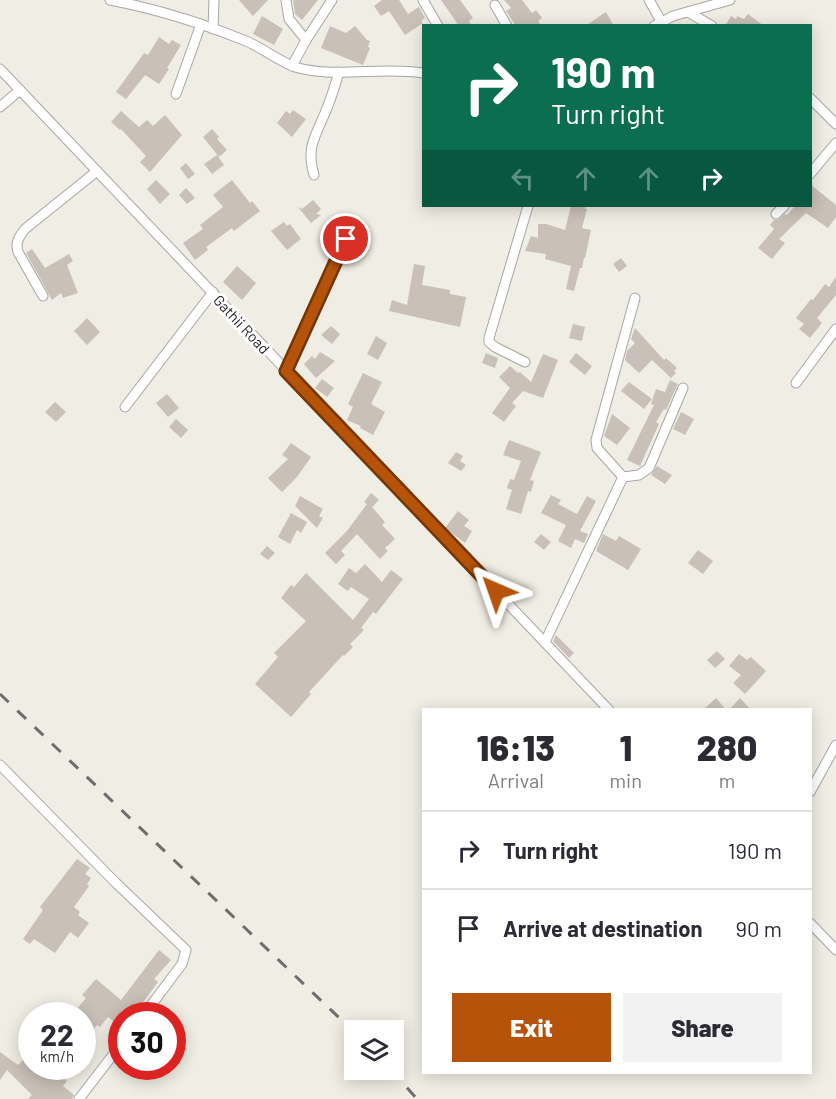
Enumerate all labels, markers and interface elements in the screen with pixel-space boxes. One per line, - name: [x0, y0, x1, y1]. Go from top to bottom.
- text: 190 m: [551, 46, 656, 96]
- icon: right: [452, 48, 530, 126]
- text: Turn right: [551, 97, 665, 129]
- icon: left: [506, 162, 539, 195]
- icon: ahead: [569, 162, 602, 195]
- icon: ahead: [632, 162, 665, 195]
- icon: right: [695, 162, 728, 195]
- pin: [320, 213, 371, 264]
- icon: arrive: [329, 222, 362, 255]
- street label: Gathii Road: [210, 291, 274, 357]
- position arrow: [464, 559, 528, 623]
- text: 16:13: [477, 725, 555, 768]
- text: 1: [619, 725, 632, 768]
- text: 280: [697, 725, 757, 768]
- text: Arrival: [488, 768, 544, 792]
- text: min: [610, 768, 642, 792]
- text: m: [719, 768, 735, 792]
- icon: right: [452, 834, 485, 867]
- text: Turn right: [503, 837, 598, 863]
- text: 190 m: [728, 837, 782, 863]
- icon: arrive: [452, 912, 485, 945]
- text: Arrive at destination: [503, 915, 702, 941]
- text: 90 m: [736, 915, 782, 941]
- button: Exit: [452, 993, 611, 1062]
- button: Share: [623, 993, 782, 1062]
- speed limit sign: 30: [108, 1002, 186, 1080]
- text: 22: [40, 1016, 74, 1052]
- map controls: [344, 1020, 404, 1080]
- button: layers: [344, 1020, 404, 1080]
- text: km/h: [40, 1047, 74, 1065]

